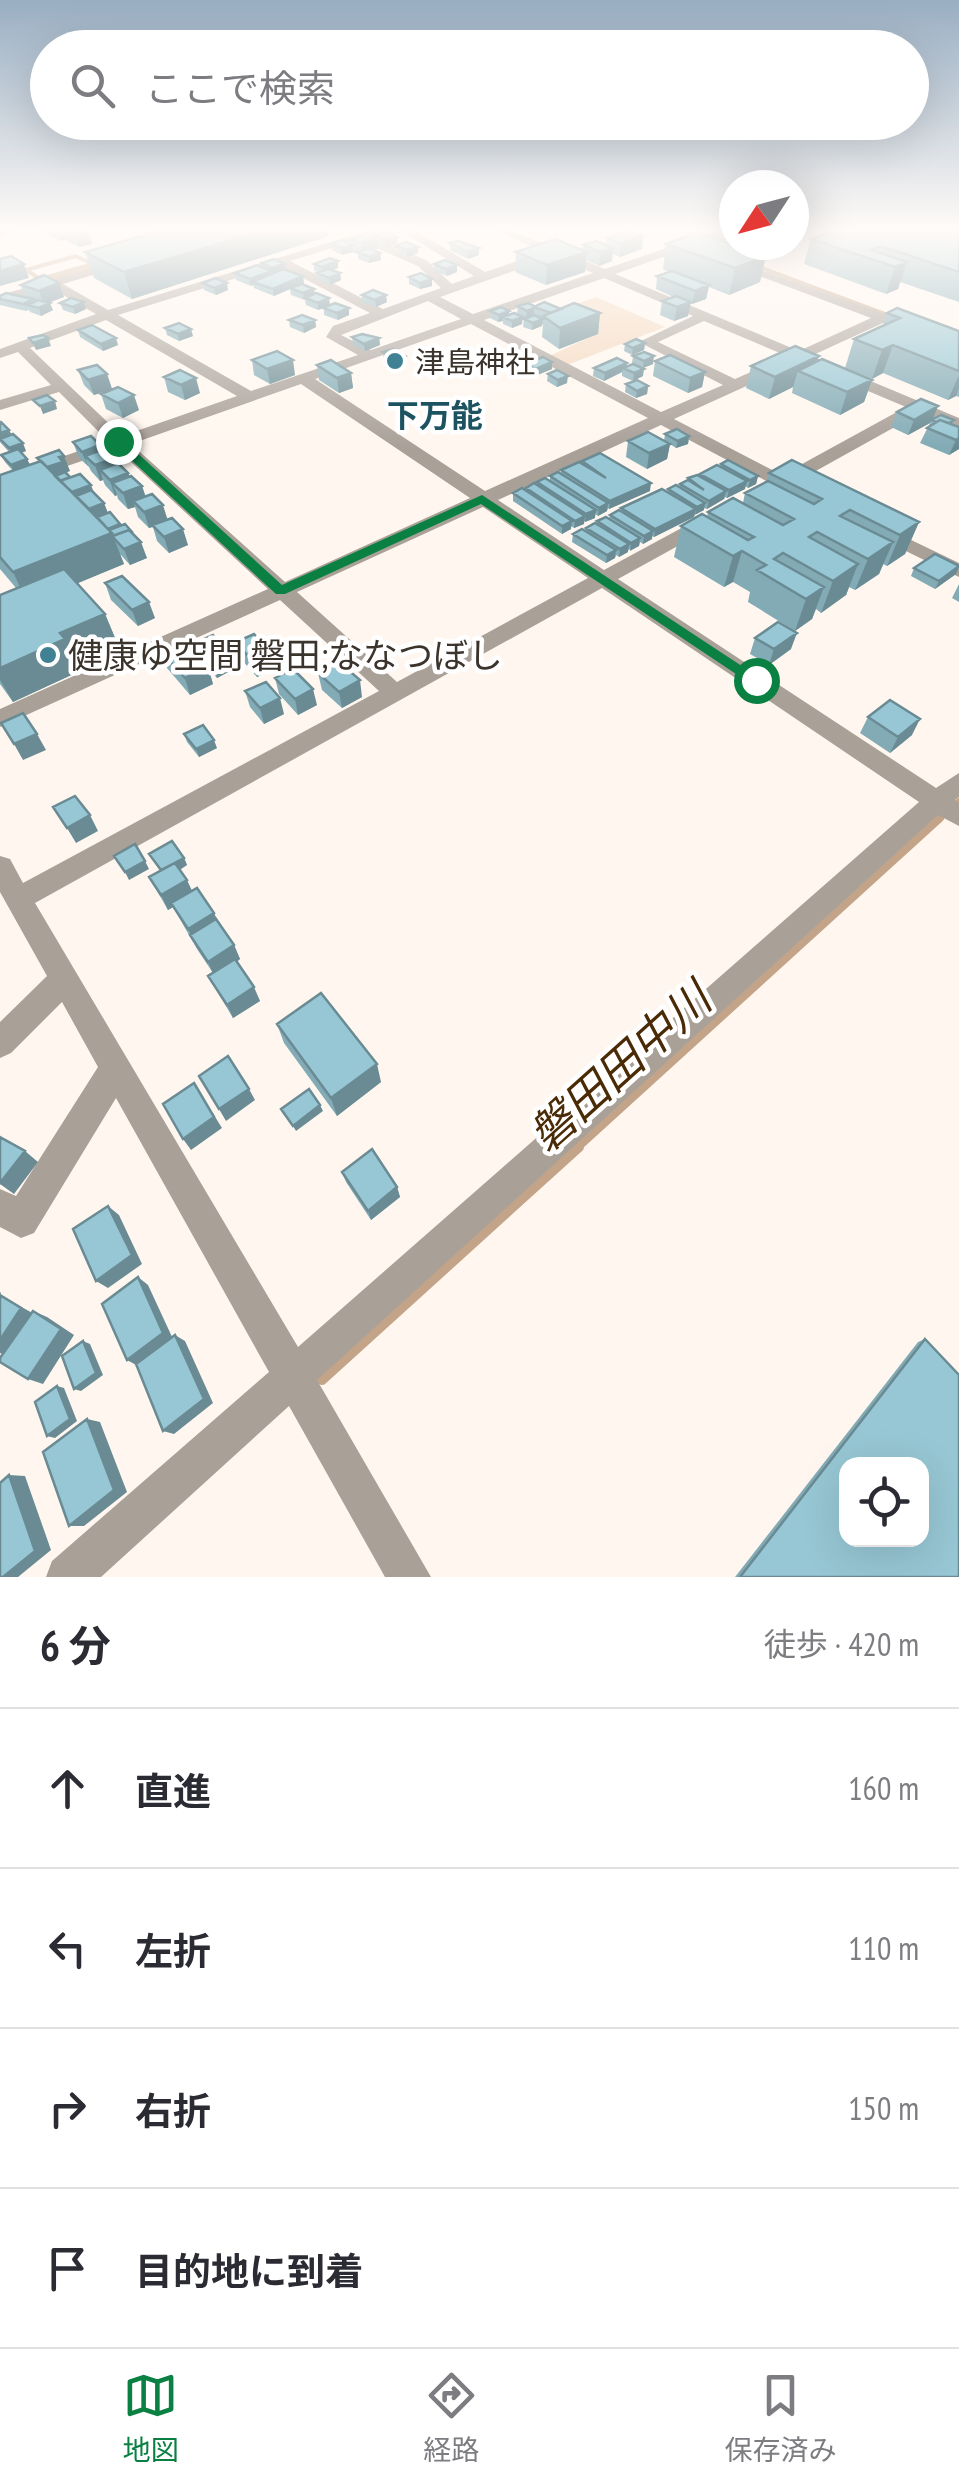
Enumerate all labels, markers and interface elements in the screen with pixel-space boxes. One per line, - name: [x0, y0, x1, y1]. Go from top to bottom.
- search box: [30, 30, 929, 140]
- icon: search: [65, 58, 120, 113]
- text: ここで検索: [145, 63, 335, 112]
- north arrow: [719, 170, 809, 260]
- place label: 津島神社: [415, 342, 535, 381]
- marker: 津島神社: [384, 350, 406, 372]
- district label: 下万能: [387, 394, 483, 436]
- route end: [96, 419, 142, 465]
- place label: 健康ゆ空間 磐田;ななつぼし: [68, 632, 503, 678]
- marker: 健康ゆ空間 磐田;ななつぼし: [37, 644, 59, 666]
- route start: [734, 658, 780, 704]
- water label: 磐田田中川: [516, 967, 725, 1163]
- map controls: [839, 1457, 929, 1547]
- button: locate: [839, 1457, 929, 1547]
- text: 6 分: [40, 1618, 111, 1673]
- text: 徒歩 · 420 m: [764, 1623, 919, 1665]
- icon: ahead: [40, 1761, 95, 1816]
- text: 直進: [135, 1766, 211, 1815]
- text: 160 m: [848, 1767, 919, 1809]
- icon: left: [40, 1921, 95, 1976]
- text: 左折: [135, 1926, 211, 1975]
- text: 110 m: [848, 1927, 919, 1969]
- icon: right: [40, 2081, 95, 2136]
- text: 右折: [135, 2086, 211, 2135]
- text: 150 m: [848, 2087, 919, 2129]
- icon: arrive: [40, 2241, 95, 2296]
- text: 目的地に到着: [135, 2246, 363, 2295]
- tab: 地図: [122, 2368, 179, 2468]
- tab: 経路: [423, 2368, 480, 2468]
- tab: 保存済み: [724, 2368, 837, 2468]

